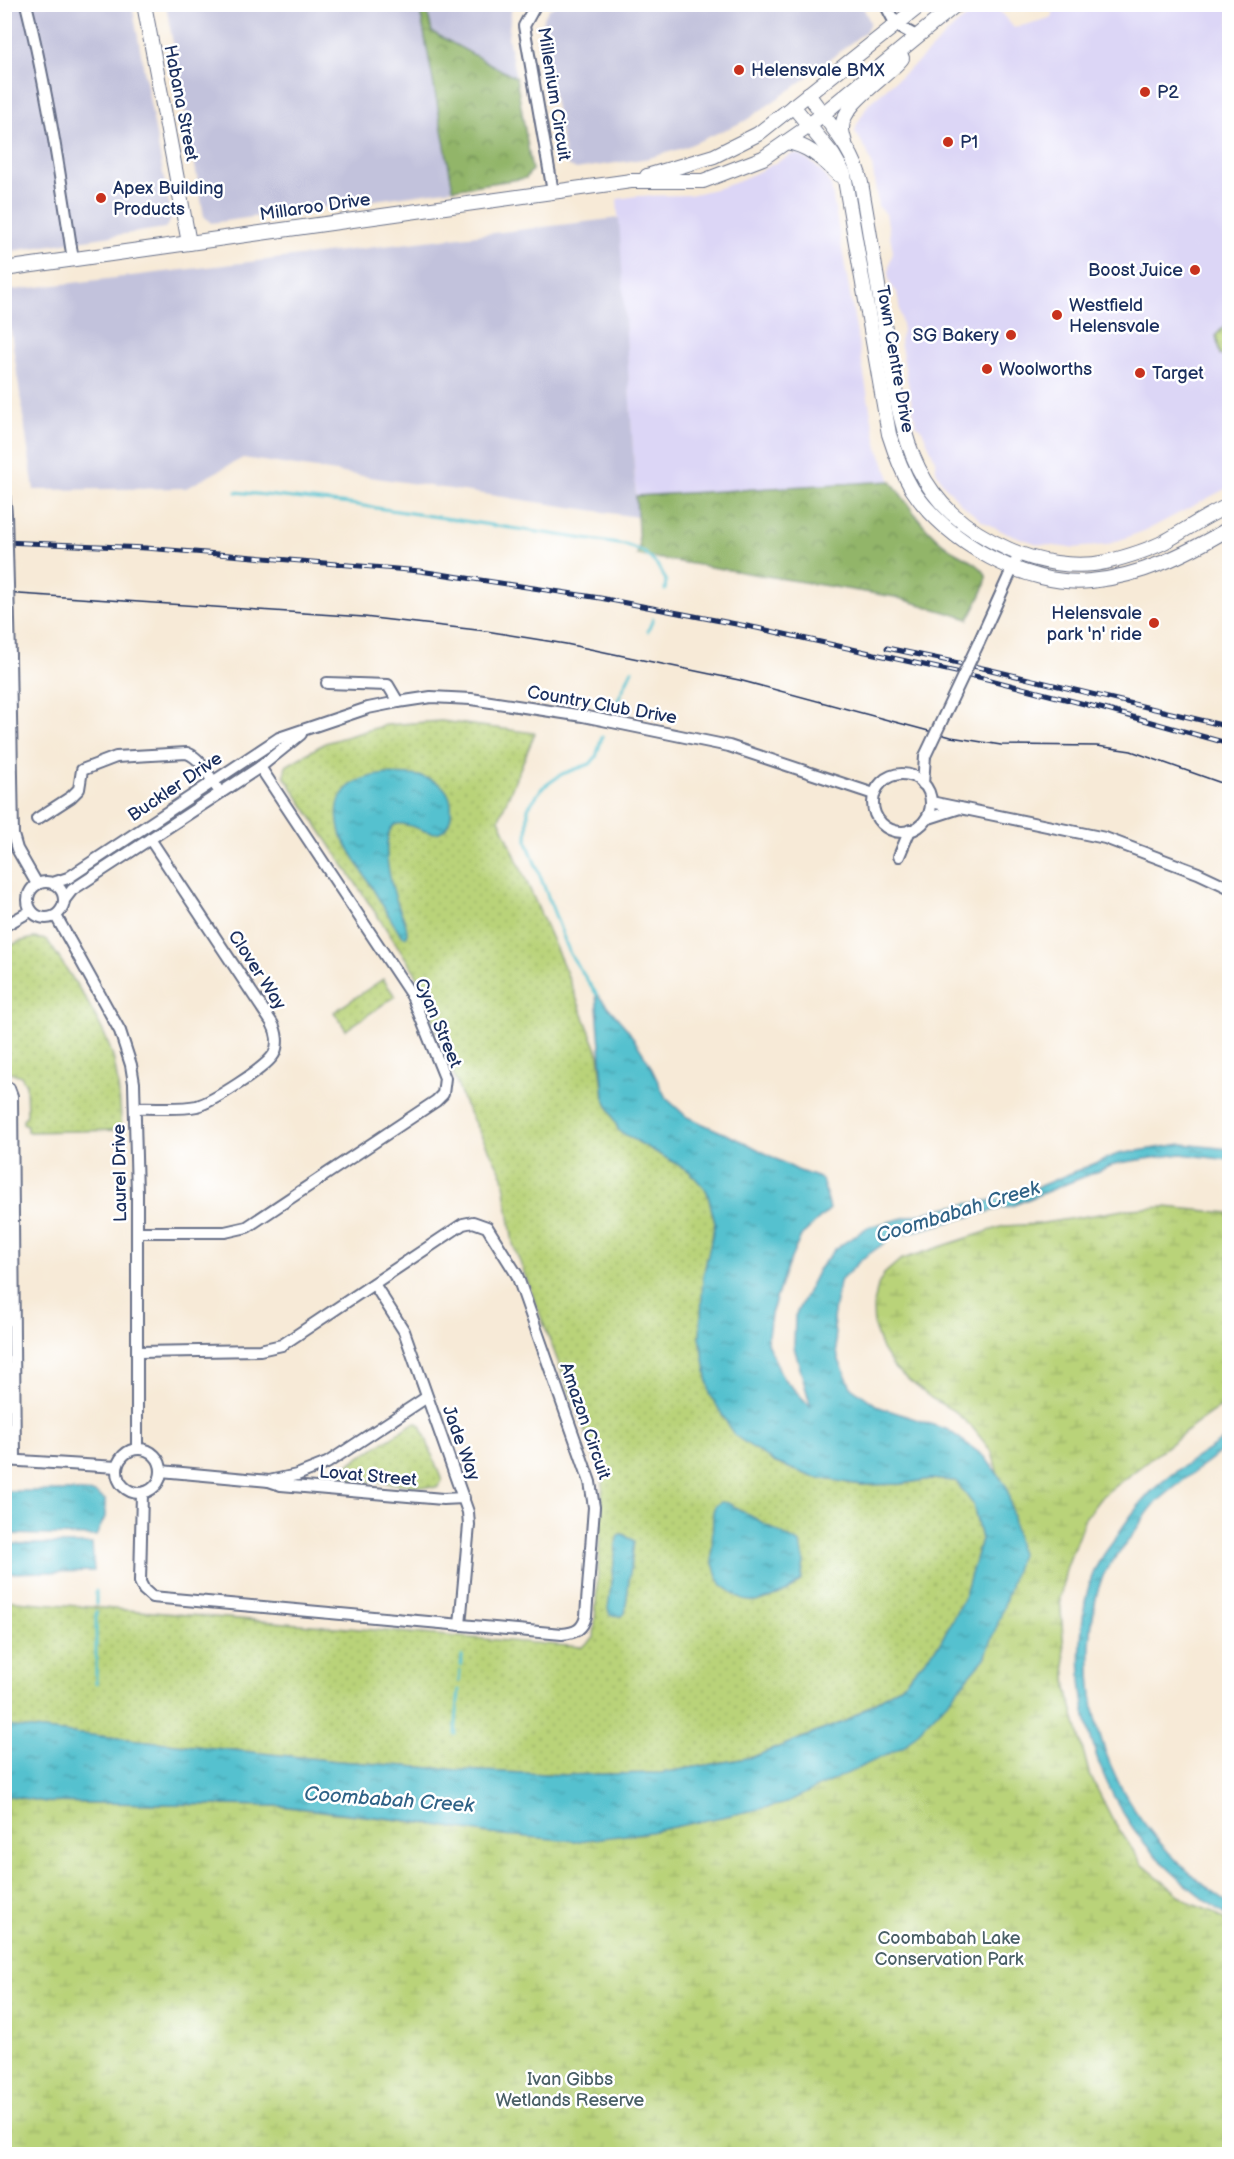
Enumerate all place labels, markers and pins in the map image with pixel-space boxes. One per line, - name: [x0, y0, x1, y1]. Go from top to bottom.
- place label: Helensvale BMX: [751, 60, 885, 81]
- marker: Helensvale BMX: [732, 63, 746, 77]
- place label: P2: [1157, 82, 1179, 103]
- marker: P2: [1138, 85, 1152, 99]
- place label: P1: [960, 132, 978, 153]
- marker: P1: [941, 135, 955, 149]
- place label: Apex Building Products: [113, 178, 224, 220]
- marker: Apex Building Products: [94, 191, 108, 205]
- place label: Boost Juice: [1088, 260, 1183, 281]
- marker: Boost Juice: [1188, 263, 1202, 277]
- place label: Westfield Helensvale: [1069, 295, 1160, 337]
- marker: Westfield Helensvale: [1050, 308, 1064, 322]
- place label: SG Bakery: [913, 325, 1000, 346]
- marker: SG Bakery: [1004, 328, 1018, 342]
- place label: Woolworths: [999, 359, 1092, 380]
- marker: Woolworths: [980, 362, 994, 376]
- place label: Target: [1152, 363, 1204, 384]
- marker: Target: [1133, 366, 1147, 380]
- place label: Helensvale park 'n' ride: [1047, 603, 1142, 645]
- marker: Helensvale park 'n' ride: [1147, 616, 1161, 630]

